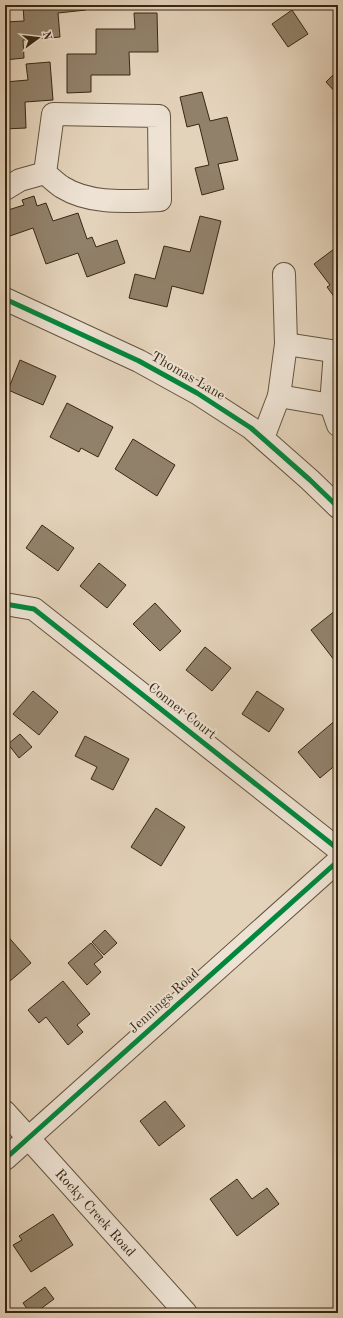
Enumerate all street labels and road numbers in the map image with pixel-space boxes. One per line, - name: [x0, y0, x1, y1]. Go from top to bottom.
- street label: Thomas Lane: [149, 349, 227, 403]
- street label: Conner Court: [145, 680, 219, 742]
- street label: Jennings Road: [126, 966, 202, 1036]
- street label: Rocky Creek Road: [52, 1167, 138, 1259]

